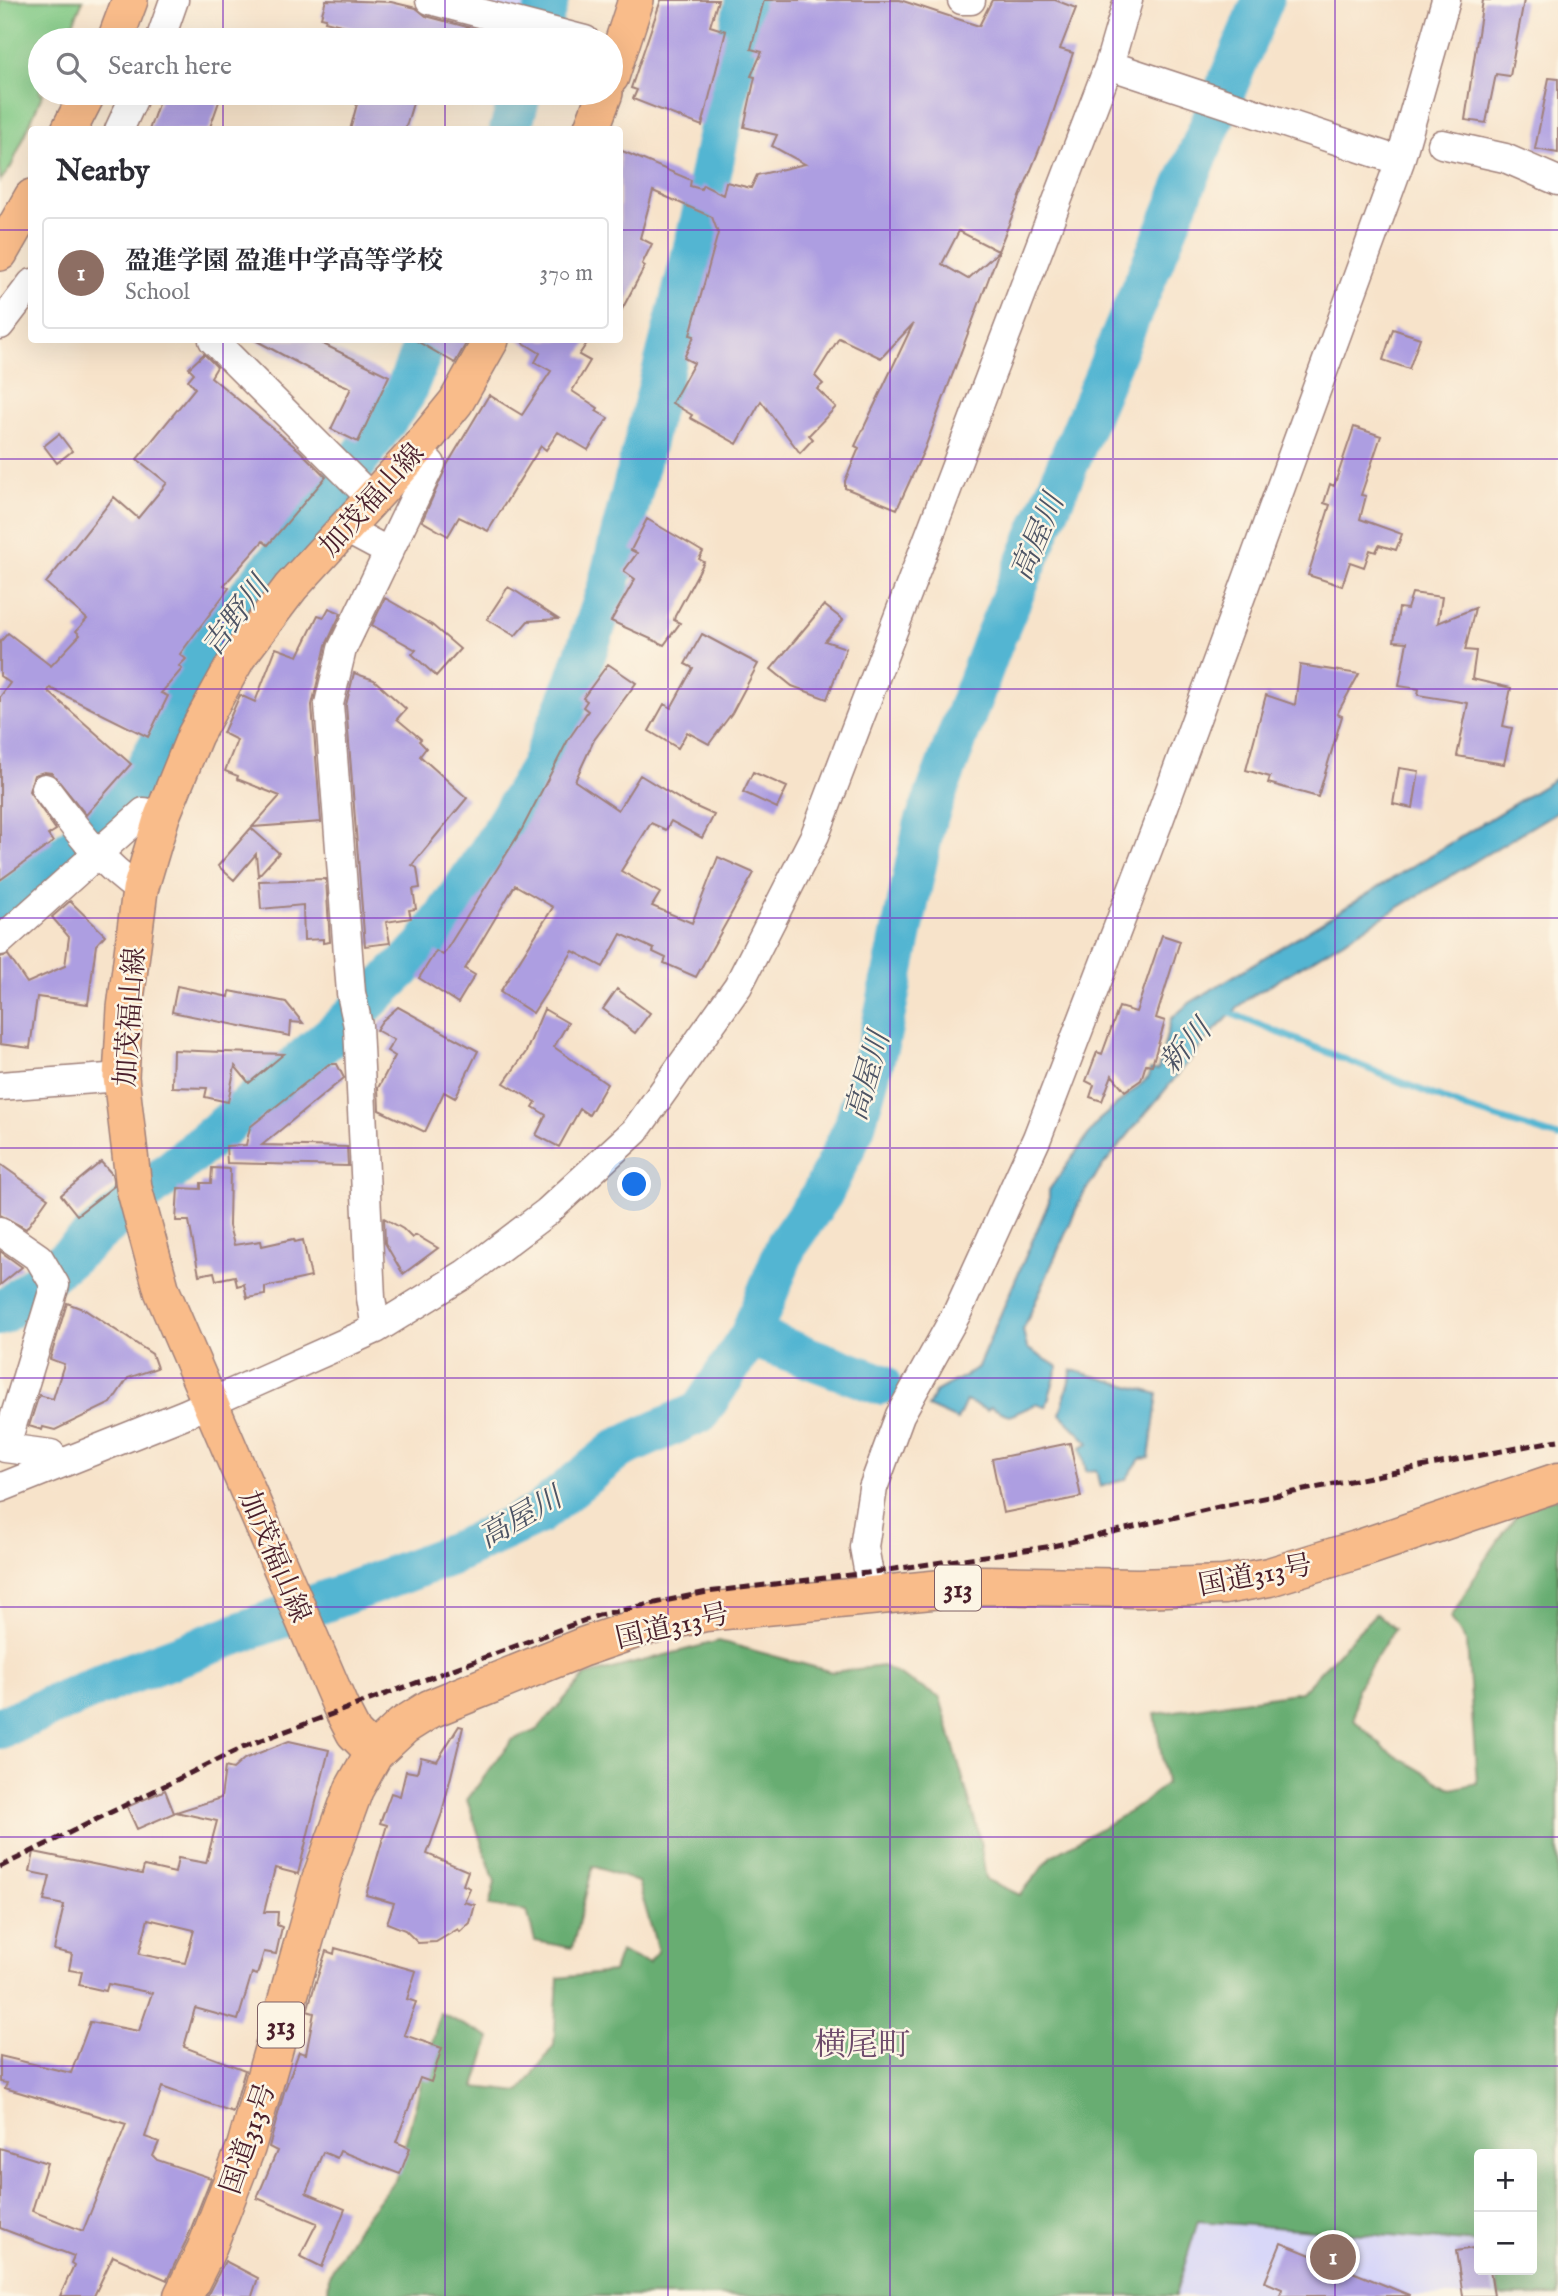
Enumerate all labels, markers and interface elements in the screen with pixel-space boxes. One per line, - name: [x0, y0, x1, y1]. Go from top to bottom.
- search box: [28, 28, 623, 105]
- icon: search: [52, 48, 90, 86]
- text: Search here: [108, 50, 232, 83]
- text: Nearby: [56, 153, 149, 191]
- text: 盈進学園 盈進中学高等学校: [125, 245, 443, 278]
- text: 1: [77, 259, 85, 288]
- text: 370 m: [540, 259, 593, 288]
- text: School: [125, 278, 190, 307]
- street label: 加茂福山線: [313, 437, 433, 564]
- water label: 高屋川: [1004, 486, 1075, 587]
- water label: 吉野川: [194, 567, 281, 665]
- street label: 加茂福山線: [109, 946, 154, 1088]
- water label: 新川: [1152, 1010, 1223, 1082]
- water label: 高屋川: [838, 1025, 900, 1125]
- your location: [617, 1167, 651, 1201]
- water label: 高屋川: [473, 1478, 572, 1558]
- street label: 加茂福山線: [230, 1486, 317, 1628]
- street label: 国道313号: [1196, 1548, 1315, 1605]
- road number: 313: [935, 1566, 981, 1610]
- street label: 国道313号: [612, 1597, 733, 1657]
- road number: 313: [258, 2002, 304, 2048]
- district label: 横尾町: [814, 2026, 910, 2067]
- street label: 国道313号: [214, 2079, 285, 2199]
- map controls: [1474, 2149, 1537, 2275]
- button: +: [1474, 2149, 1537, 2212]
- button: −: [1474, 2212, 1537, 2275]
- pin: 1: [1310, 2231, 1356, 2283]

